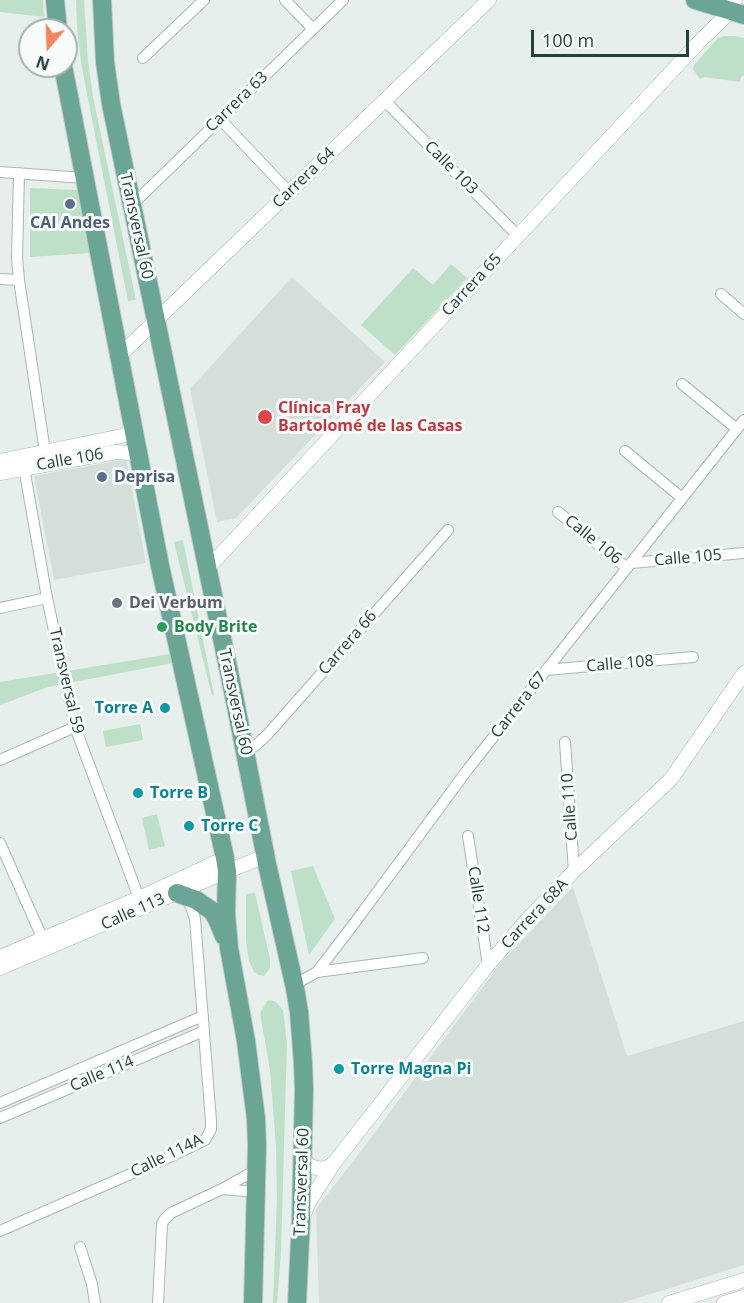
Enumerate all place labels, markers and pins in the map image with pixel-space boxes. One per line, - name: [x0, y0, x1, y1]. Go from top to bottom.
- marker: CAI Andes: [63, 197, 77, 211]
- place label: CAI Andes: [30, 213, 110, 233]
- place label: Clínica Fray Bartolomé de las Casas: [278, 398, 462, 436]
- marker: Clínica Fray Bartolomé de las Casas: [256, 408, 274, 426]
- place label: Deprisa: [114, 467, 175, 487]
- marker: Deprisa: [95, 470, 109, 484]
- place label: Dei Verbum: [129, 593, 223, 613]
- marker: Dei Verbum: [110, 596, 124, 610]
- place label: Body Brite: [174, 617, 257, 637]
- marker: Body Brite: [155, 620, 169, 634]
- place label: Torre A: [95, 698, 153, 718]
- marker: Torre A: [158, 701, 172, 715]
- place label: Torre B: [150, 783, 208, 803]
- marker: Torre B: [131, 786, 145, 800]
- place label: Torre C: [201, 816, 259, 836]
- marker: Torre C: [182, 819, 196, 833]
- place label: Torre Magna Pi: [351, 1059, 471, 1079]
- marker: Torre Magna Pi: [332, 1062, 346, 1076]

